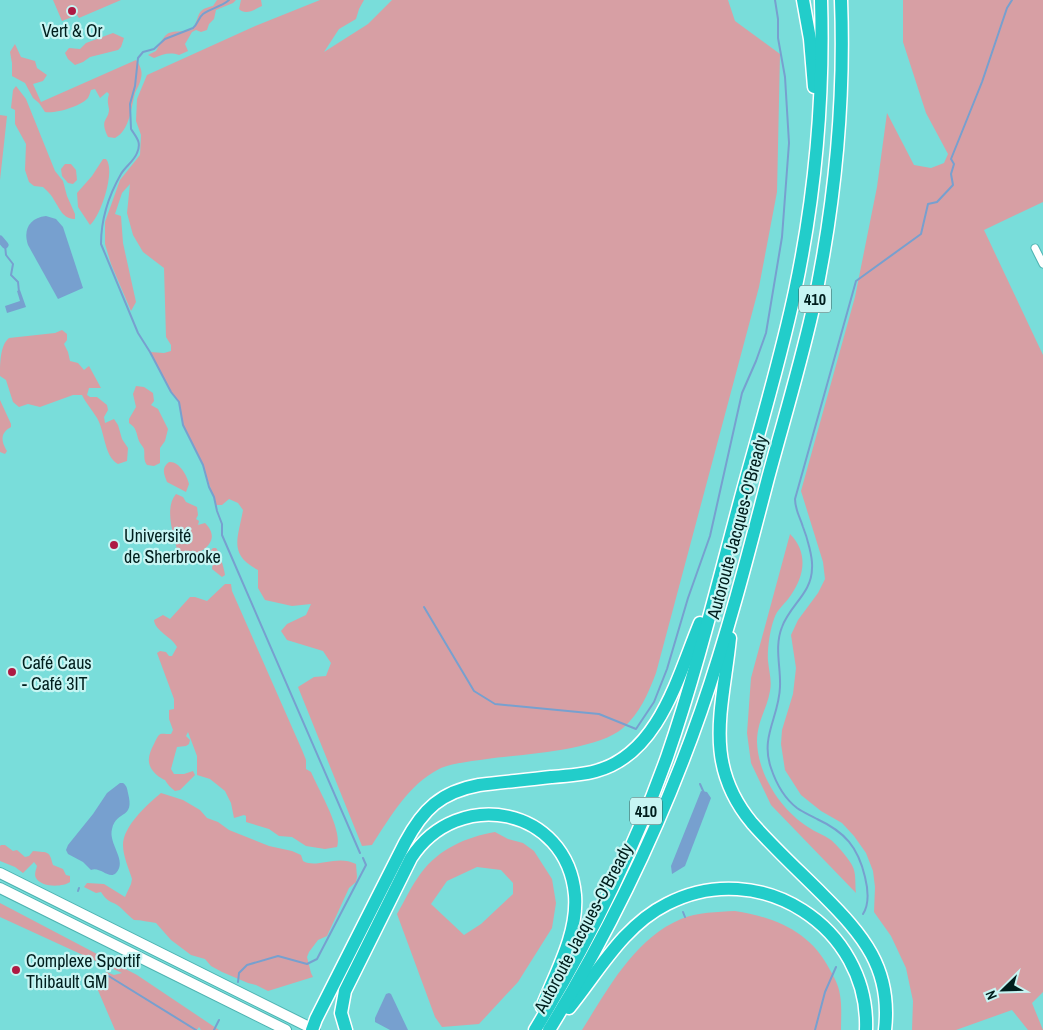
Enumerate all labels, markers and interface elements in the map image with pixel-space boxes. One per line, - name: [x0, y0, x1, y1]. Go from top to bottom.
- marker: Vert & Or: [66, 5, 78, 17]
- place label: Vert & Or: [42, 18, 102, 43]
- road number: 410: [799, 286, 831, 312]
- street label: Autoroute Jacques-O'Bready: [700, 432, 774, 623]
- place label: Université de Sherbrooke: [124, 523, 221, 569]
- marker: Université de Sherbrooke: [108, 539, 120, 551]
- place label: Café Caus - Café 3IT: [22, 650, 92, 696]
- marker: Café Caus - Café 3IT: [6, 666, 18, 678]
- road number: 410: [630, 798, 662, 824]
- street label: Autoroute Jacques-O'Bready: [527, 838, 639, 1018]
- place label: Complexe Sportif Thibault GM: [26, 948, 141, 994]
- marker: Complexe Sportif Thibault GM: [10, 964, 22, 976]
- north arrow: [978, 965, 1028, 1015]
- text: N: [981, 988, 1001, 1002]

